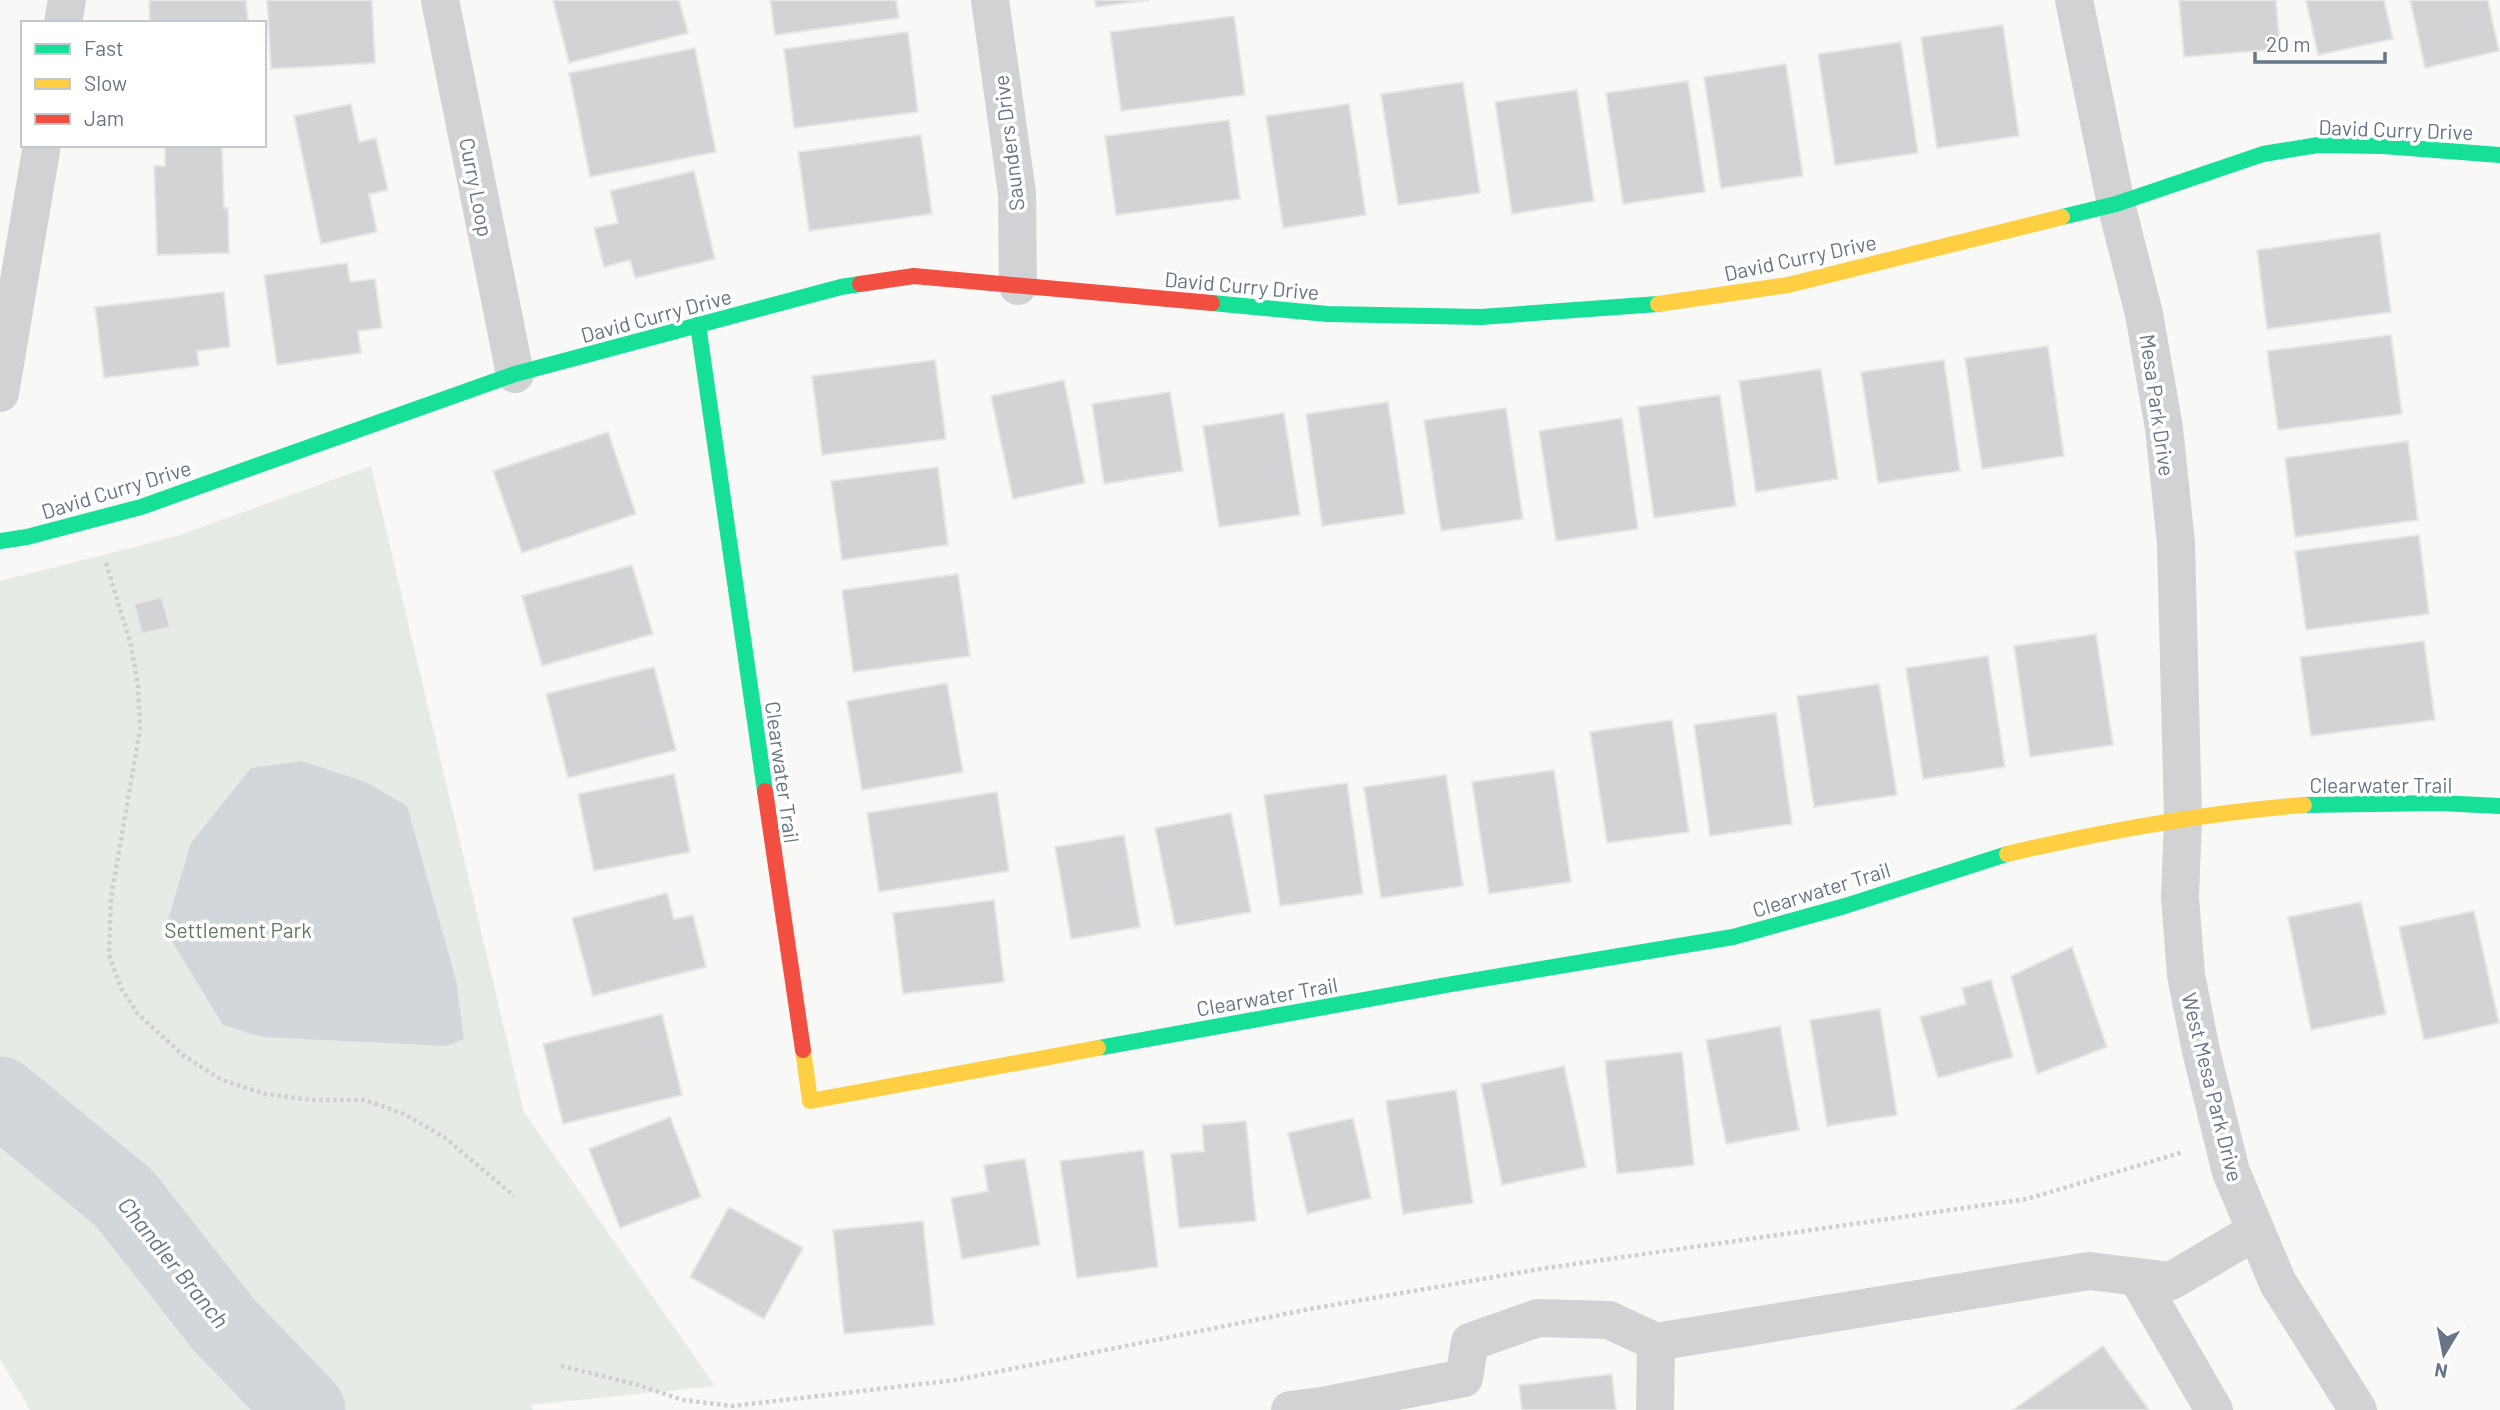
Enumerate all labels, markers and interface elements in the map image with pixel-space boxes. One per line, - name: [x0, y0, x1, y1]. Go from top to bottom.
- legend: [21, 21, 266, 147]
- scale bar: [2255, 21, 2384, 65]
- text: 20 m: [2266, 31, 2311, 56]
- text: Fast: [84, 35, 124, 60]
- text: Slow: [84, 70, 127, 95]
- street label: Saunders Drive: [987, 74, 1029, 212]
- text: Jam: [84, 105, 124, 130]
- street label: David Curry Drive: [2318, 114, 2474, 144]
- street label: Curry Loop: [455, 135, 499, 239]
- street label: David Curry Drive: [1722, 229, 1878, 285]
- street label: David Curry Drive: [1164, 266, 1320, 304]
- street label: David Curry Drive: [578, 283, 734, 347]
- street label: Mesa Park Drive: [2136, 332, 2180, 478]
- street label: David Curry Drive: [38, 454, 194, 524]
- street label: Clearwater Trail: [761, 700, 805, 844]
- street label: Clearwater Trail: [2310, 772, 2452, 797]
- street label: Clearwater Trail: [1749, 856, 1893, 922]
- park label: Settlement Park: [164, 917, 312, 942]
- street label: Clearwater Trail: [1194, 971, 1340, 1021]
- street label: West Mesa Park Drive: [2177, 990, 2249, 1184]
- water label: Chandler Branch: [112, 1191, 236, 1333]
- north arrow: [2409, 1319, 2479, 1389]
- text: N: [2433, 1359, 2449, 1384]

